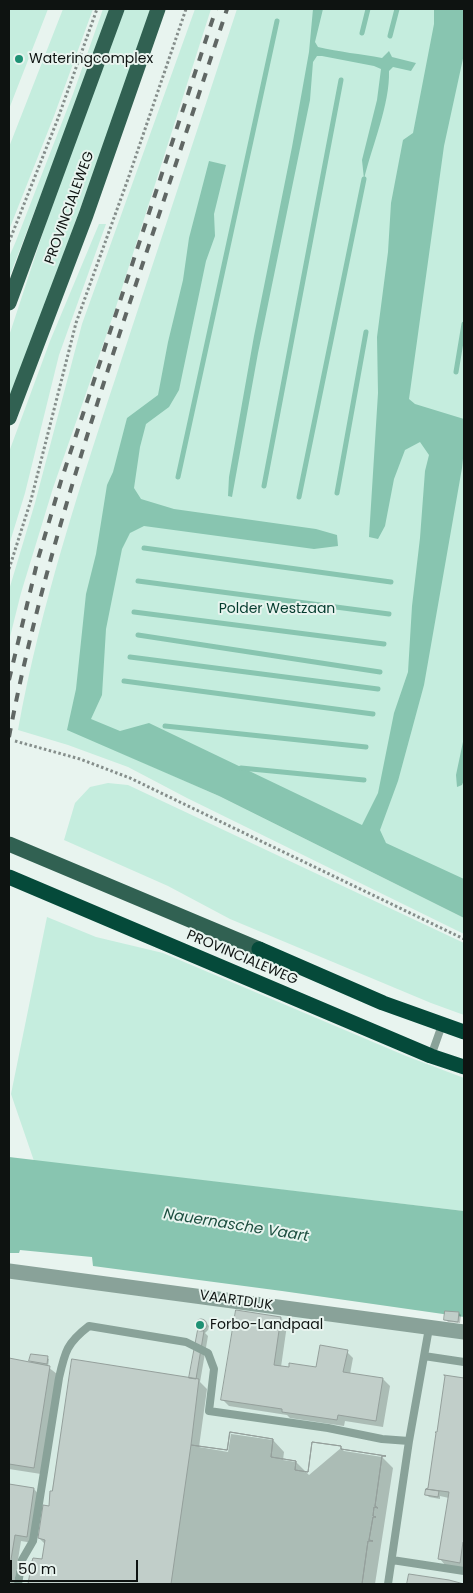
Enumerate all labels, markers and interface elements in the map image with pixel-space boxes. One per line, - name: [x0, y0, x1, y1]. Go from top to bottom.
- place label: Wateringcomplex: [29, 51, 153, 67]
- marker: Wateringcomplex: [13, 53, 25, 65]
- street label: PROVINCIALEWEG: [42, 149, 98, 267]
- park label: Polder Westzaan: [219, 601, 335, 617]
- street label: PROVINCIALEWEG: [184, 927, 300, 989]
- water label: Nauernasche Vaart: [162, 1206, 310, 1246]
- street label: VAARTDIJK: [198, 1288, 274, 1314]
- place label: Forbo-Landpaal: [210, 1317, 323, 1333]
- marker: Forbo-Landpaal: [194, 1319, 206, 1331]
- scale bar: [12, 1550, 140, 1582]
- text: 50 m: [18, 1558, 56, 1579]

